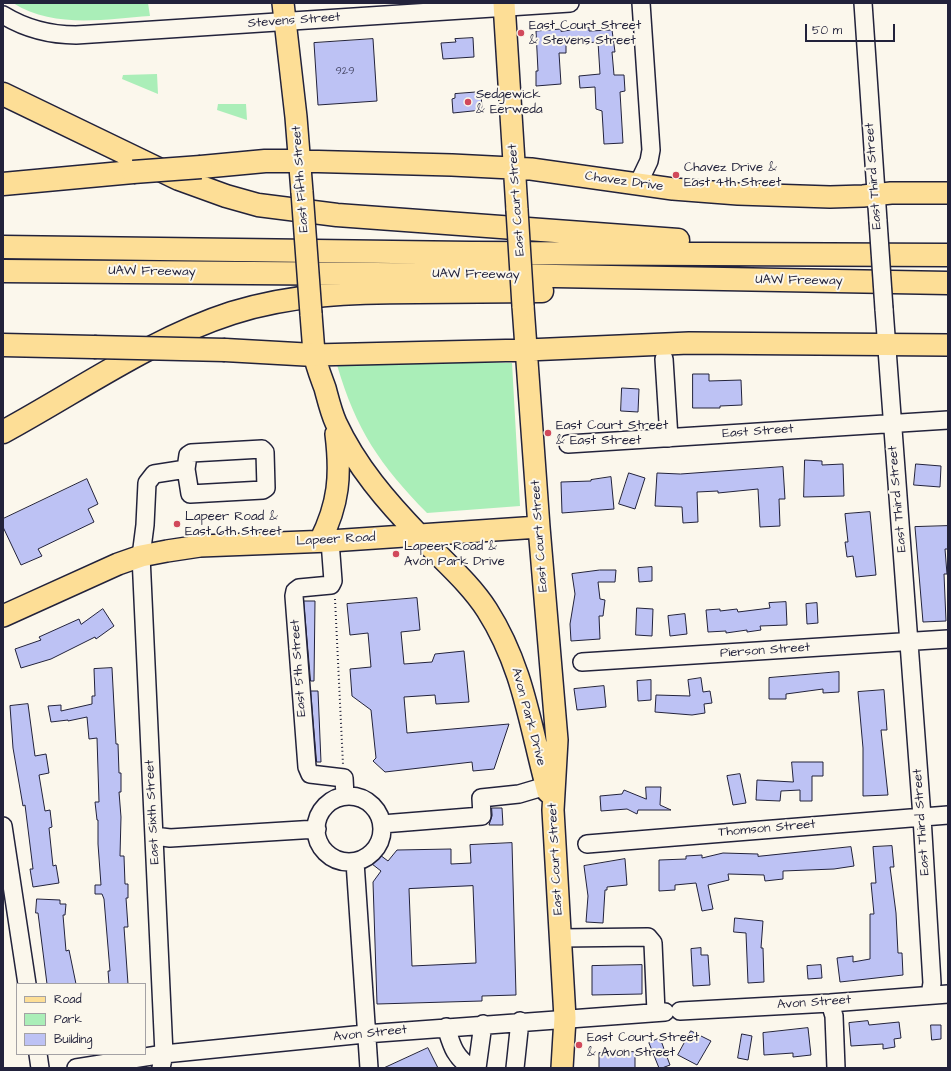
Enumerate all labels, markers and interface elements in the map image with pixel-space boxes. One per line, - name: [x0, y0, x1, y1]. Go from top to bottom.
- street label: Stevens Street: [247, 10, 341, 32]
- scale bar: [807, 16, 897, 42]
- place label: East Court Street & Stevens Street: [529, 18, 641, 49]
- text: 50 m: [812, 22, 842, 39]
- marker: East Court Street & Stevens Street: [516, 28, 526, 38]
- house number: 929: [336, 65, 354, 79]
- place label: Sedgewick & Eerweda: [476, 87, 543, 118]
- marker: Sedgewick & Eerweda: [463, 97, 473, 107]
- street label: East Third Street: [862, 122, 886, 230]
- street label: East Fifth Street: [289, 125, 313, 233]
- street label: East Court Street: [505, 144, 529, 256]
- place label: Chavez Drive & East 4th Street: [684, 160, 781, 191]
- street label: Chavez Drive: [584, 169, 664, 195]
- marker: Chavez Drive & East 4th Street: [671, 170, 681, 180]
- street label: UAW Freeway: [108, 263, 196, 281]
- street label: UAW Freeway: [432, 266, 520, 284]
- street label: UAW Freeway: [755, 272, 843, 290]
- place label: East Court Street & East Street: [556, 418, 668, 449]
- street label: East Street: [722, 422, 794, 442]
- marker: East Court Street & East Street: [543, 428, 553, 438]
- street label: East Third Street: [886, 445, 910, 553]
- street label: East Court Street: [528, 480, 552, 592]
- place label: Lapeer Road & East 6th Street: [185, 509, 281, 540]
- marker: Lapeer Road & East 6th Street: [172, 519, 182, 529]
- street label: Lapeer Road: [296, 530, 376, 550]
- place label: Lapeer Road & Avon Park Drive: [404, 539, 505, 570]
- marker: Lapeer Road & Avon Park Drive: [391, 549, 401, 559]
- street label: East 5th Street: [288, 619, 310, 717]
- street label: Pierson Street: [720, 640, 810, 662]
- street label: Avon Park Drive: [507, 666, 549, 768]
- street label: East Sixth Street: [142, 759, 164, 865]
- street label: East Third Street: [910, 768, 934, 876]
- street label: East Court Street: [545, 803, 567, 915]
- street label: Thomson Street: [718, 817, 816, 841]
- legend: [16, 983, 146, 1055]
- text: Road: [54, 991, 82, 1008]
- street label: Avon Street: [776, 993, 852, 1013]
- text: Park: [54, 1011, 82, 1028]
- street label: Avon Street: [332, 1022, 408, 1046]
- place label: East Court Street & Avon Street: [587, 1030, 699, 1061]
- text: Building: [54, 1031, 92, 1048]
- marker: East Court Street & Avon Street: [574, 1040, 584, 1050]

